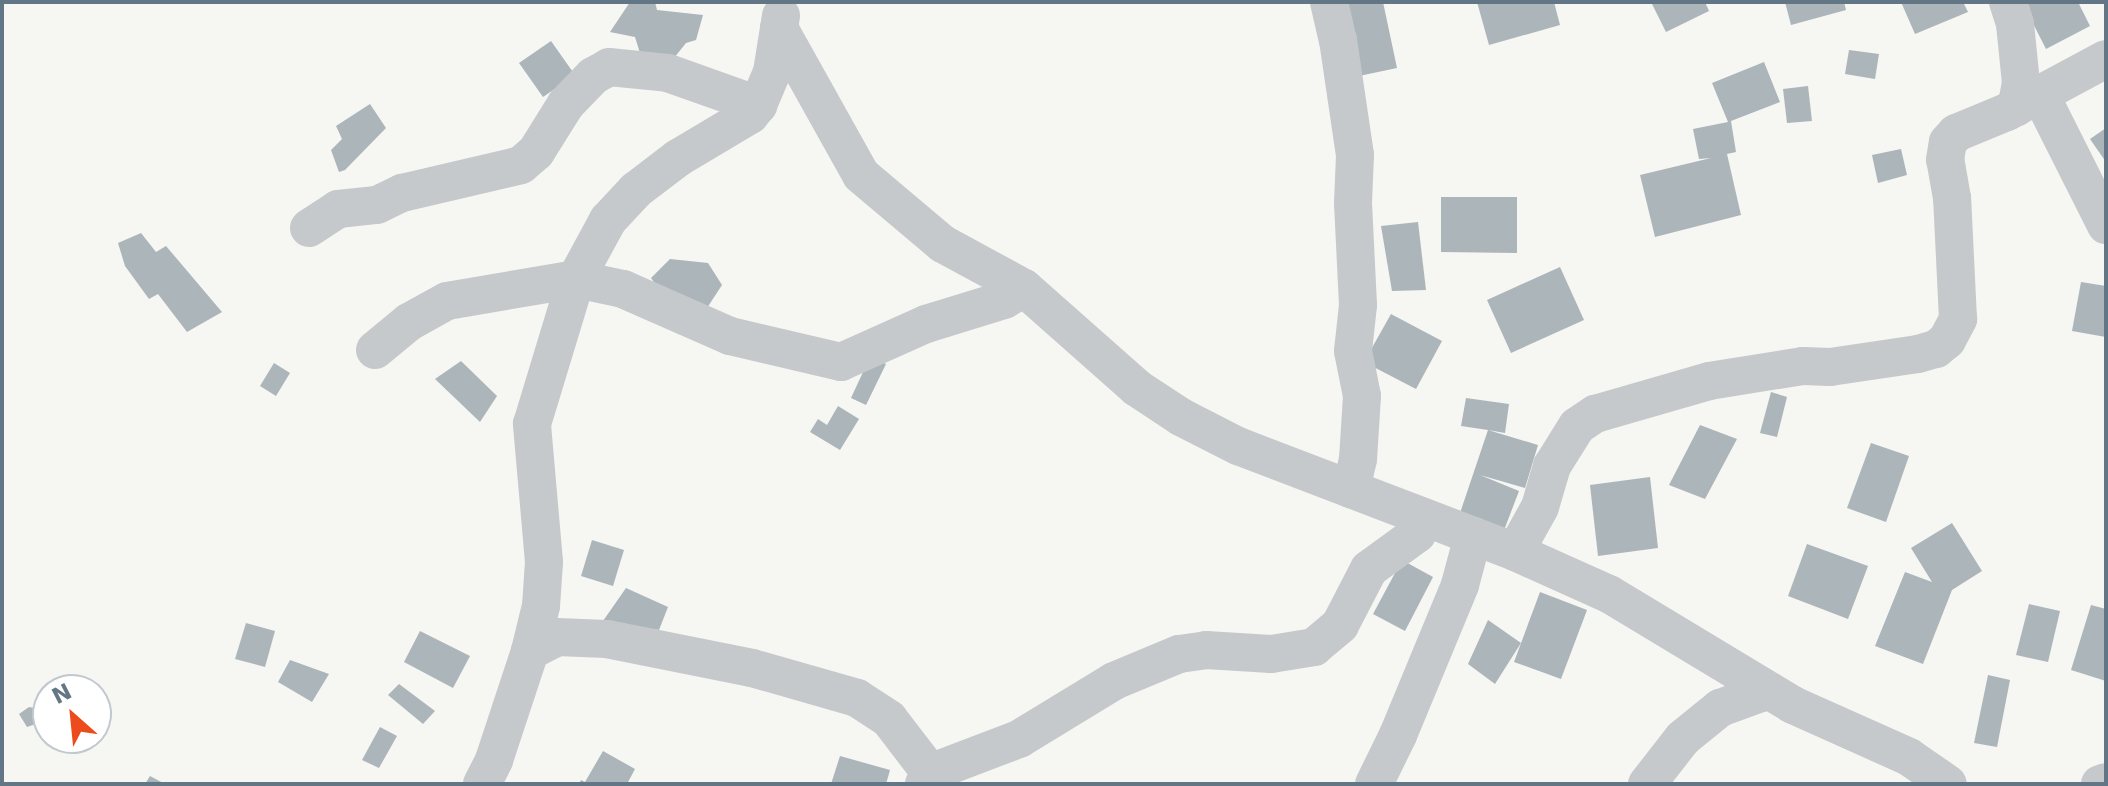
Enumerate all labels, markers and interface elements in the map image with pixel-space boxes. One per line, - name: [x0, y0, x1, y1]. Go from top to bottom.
- north arrow: [32, 674, 112, 754]
- text: N: [48, 679, 76, 709]

